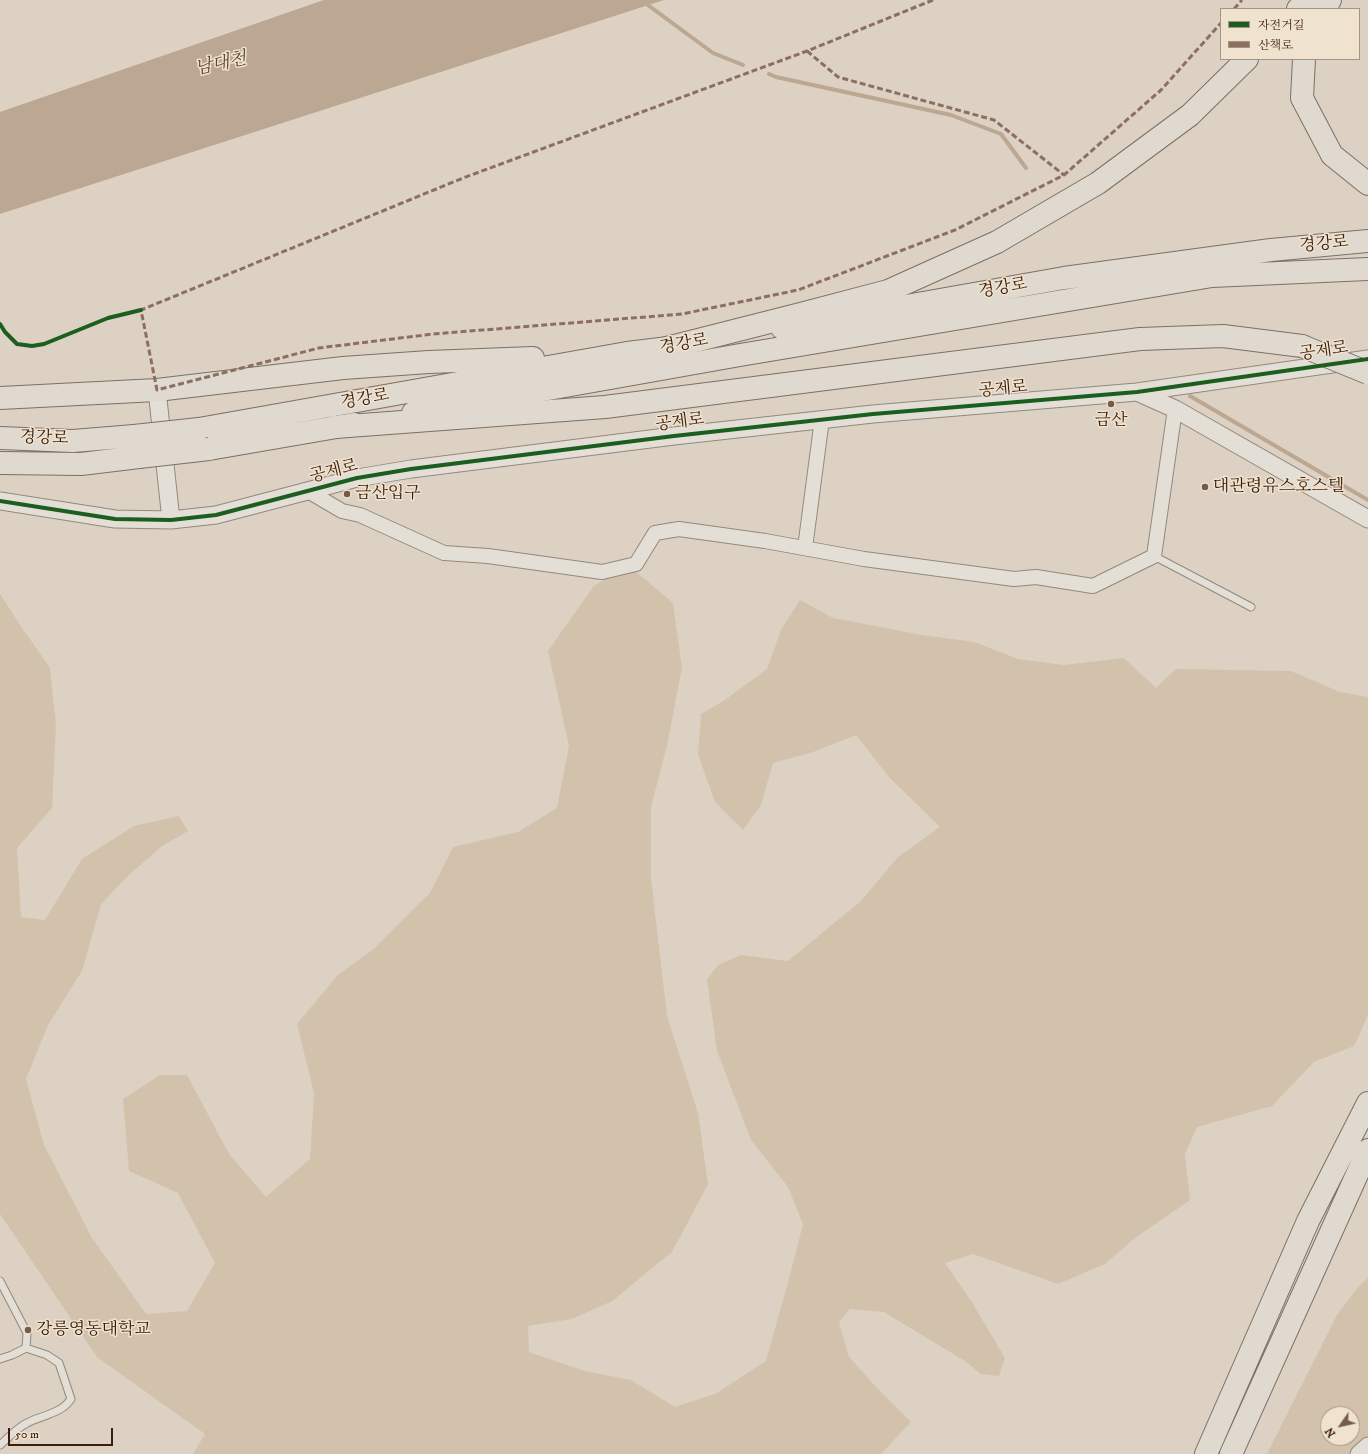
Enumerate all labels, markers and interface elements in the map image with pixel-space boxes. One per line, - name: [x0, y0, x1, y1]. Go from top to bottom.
- legend: [1220, 8, 1360, 60]
- text: 자전거길: [1258, 18, 1304, 33]
- text: 산책로: [1258, 38, 1293, 53]
- water label: 남대천: [193, 49, 249, 81]
- street label: 경강로: [1299, 233, 1349, 257]
- street label: 경강로: [977, 275, 1029, 303]
- street label: 경강로: [658, 331, 710, 359]
- street label: 공제로: [1298, 338, 1350, 366]
- street label: 공제로: [978, 378, 1028, 402]
- street label: 경강로: [339, 386, 391, 414]
- marker: 금산: [1106, 399, 1116, 409]
- street label: 공제로: [654, 410, 706, 436]
- place label: 금산: [1095, 411, 1127, 431]
- street label: 경강로: [19, 428, 69, 450]
- street label: 공제로: [308, 456, 360, 488]
- place label: 대관령유스호스텔: [1213, 477, 1344, 497]
- marker: 대관령유스호스텔: [1200, 482, 1210, 492]
- place label: 금산입구: [355, 484, 421, 504]
- marker: 금산입구: [342, 489, 352, 499]
- place label: 강릉영동대학교: [36, 1320, 151, 1340]
- marker: 강릉영동대학교: [23, 1325, 33, 1335]
- north arrow: [1320, 1406, 1360, 1446]
- scale bar: [10, 1420, 115, 1446]
- text: N: [1323, 1424, 1339, 1440]
- text: 50 m: [15, 1427, 39, 1442]

